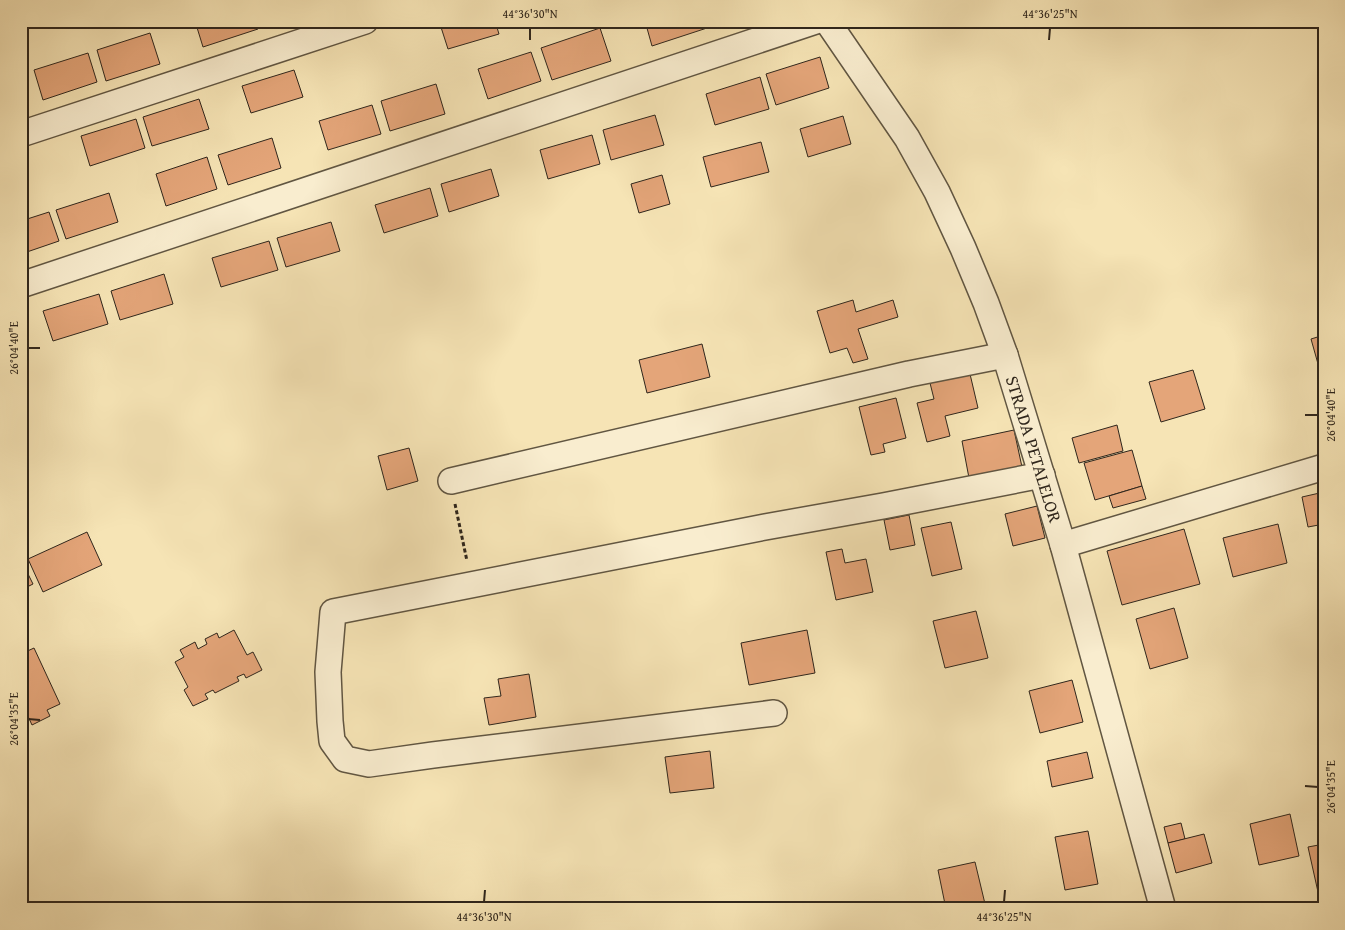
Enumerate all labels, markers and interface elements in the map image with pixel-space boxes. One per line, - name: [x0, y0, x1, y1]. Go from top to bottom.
- text: 44°36'30"N: [502, 5, 558, 22]
- text: 44°36'25"N: [1022, 5, 1078, 22]
- text: 26°04'40"E: [5, 321, 22, 375]
- street label: STRADA PETALELOR: [999, 372, 1069, 526]
- text: 26°04'40"E: [1322, 388, 1339, 442]
- text: 26°04'35"E: [5, 692, 22, 746]
- text: 26°04'35"E: [1322, 760, 1339, 814]
- text: 44°36'30"N: [456, 908, 512, 925]
- text: 44°36'25"N: [976, 908, 1032, 925]

